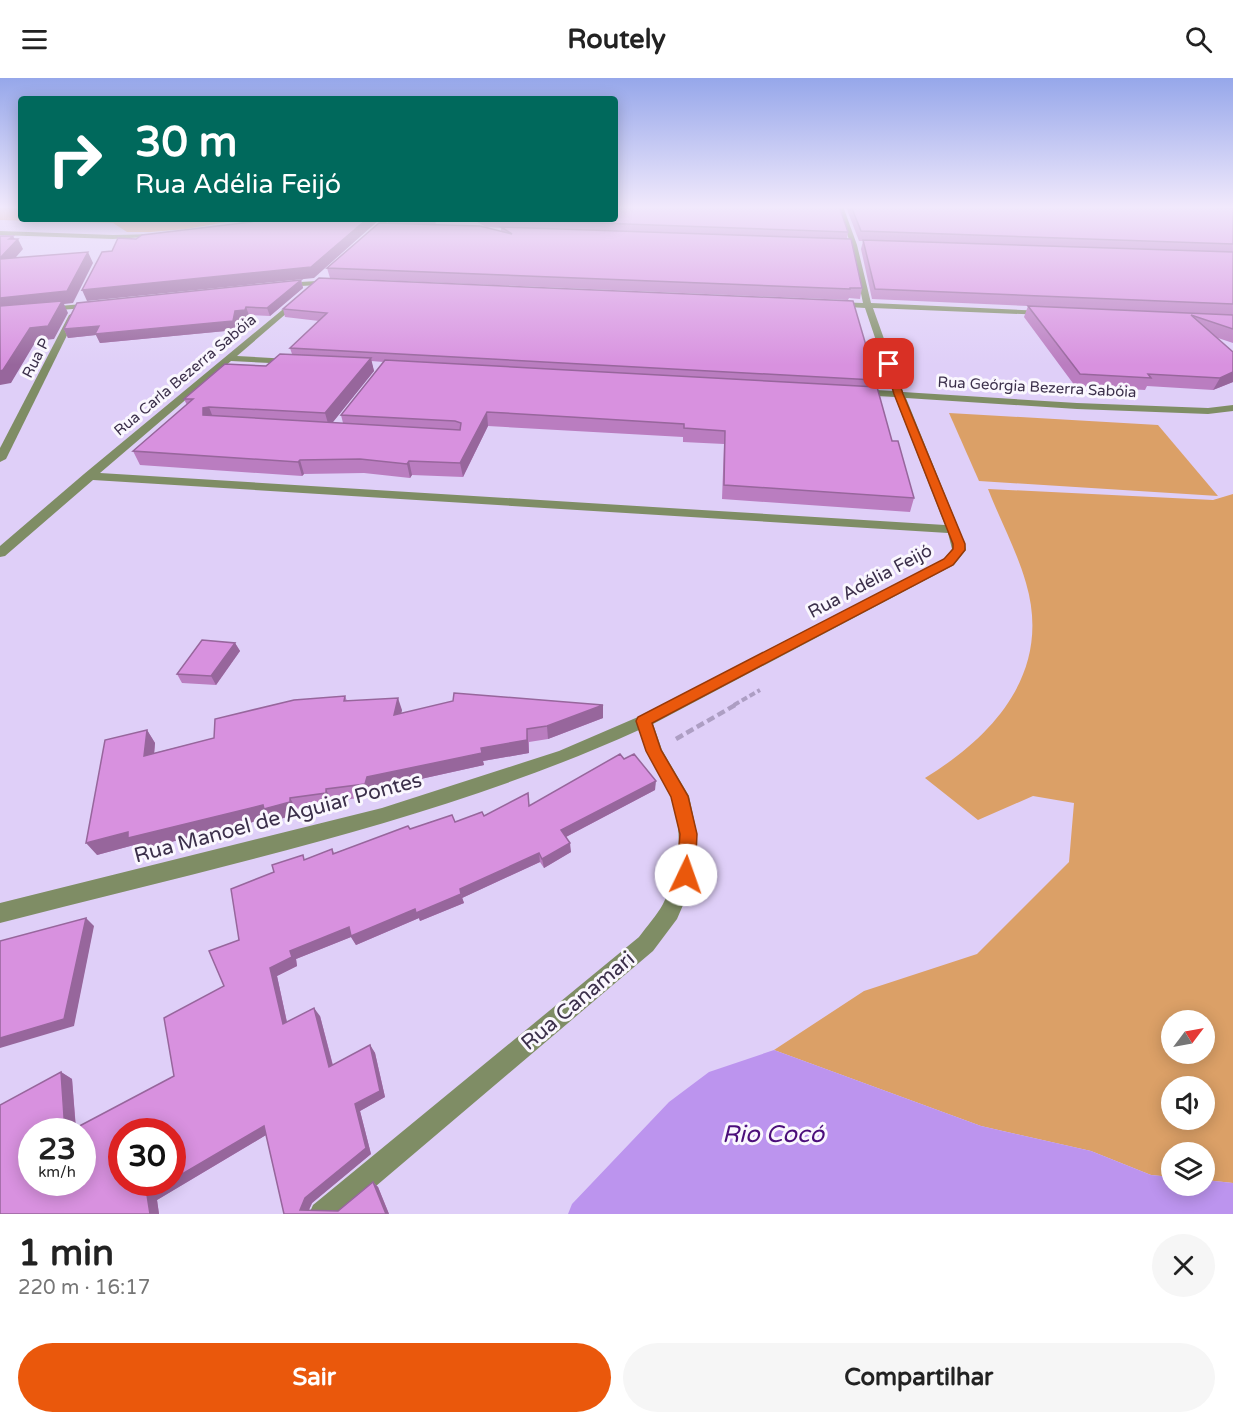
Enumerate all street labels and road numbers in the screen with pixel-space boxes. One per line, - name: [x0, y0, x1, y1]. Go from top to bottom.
- street label: Rua Carla Bezerra Sabóia: [110, 310, 260, 440]
- street label: Rua P: [18, 335, 54, 381]
- street label: Rua Geórgia Bezerra Sabóia: [937, 373, 1137, 401]
- street label: Rua Adélia Feijó: [804, 539, 936, 623]
- street label: Rua Manoel de Aguiar Pontes: [131, 768, 425, 868]
- street label: Rua Canamari: [516, 946, 640, 1056]

